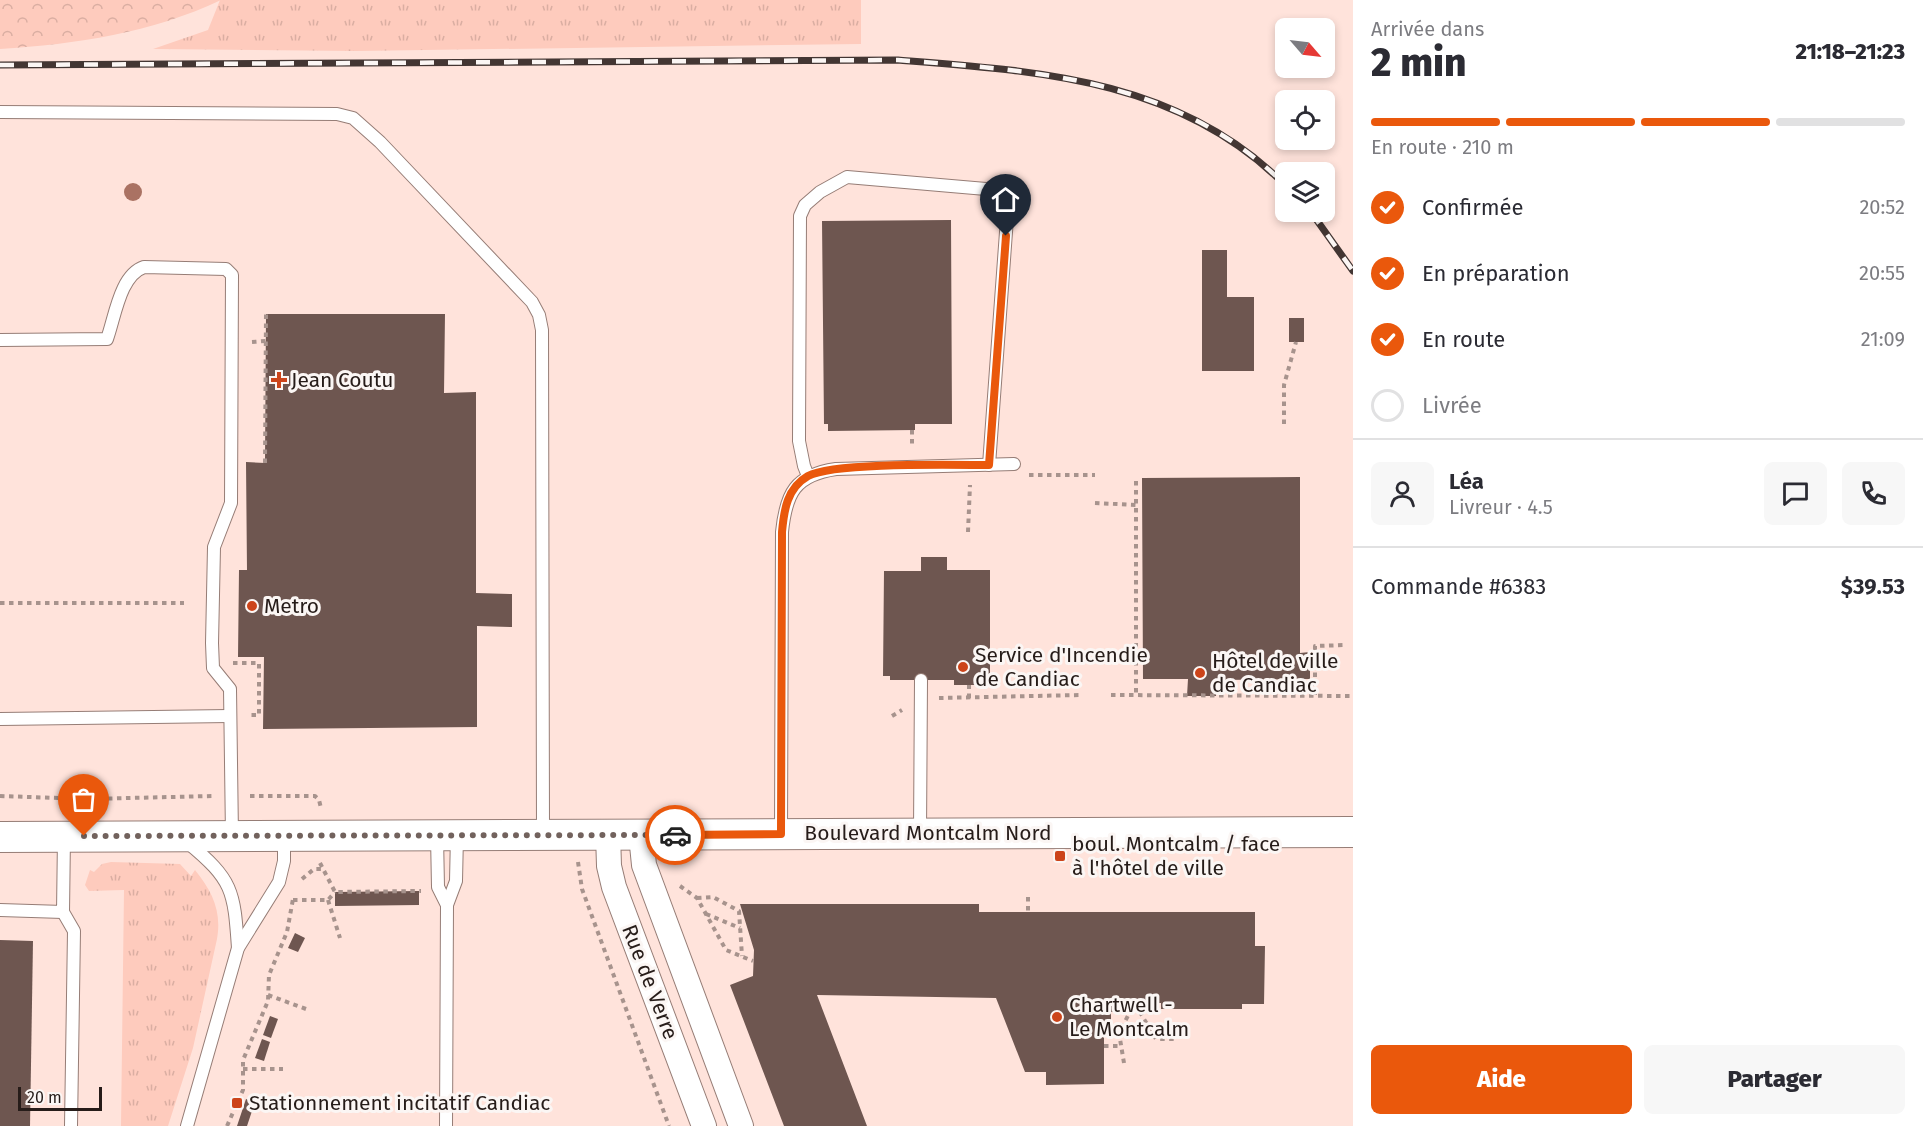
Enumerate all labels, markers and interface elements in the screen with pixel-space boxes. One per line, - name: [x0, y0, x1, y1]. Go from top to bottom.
- text: Arrivée dans: [1371, 17, 1484, 41]
- north arrow: [1275, 18, 1335, 78]
- map controls: [1275, 18, 1335, 222]
- text: 21:18–21:23: [1795, 38, 1905, 65]
- text: 2 min: [1371, 40, 1467, 86]
- button: locate: [1275, 90, 1335, 150]
- text: En route · 210 m: [1371, 135, 1514, 159]
- button: layers: [1275, 162, 1335, 222]
- pin: [980, 174, 1031, 236]
- icon: home: [989, 183, 1022, 216]
- icon: check: [1371, 191, 1404, 224]
- text: Confirmée: [1422, 194, 1524, 221]
- text: 20:52: [1859, 195, 1905, 219]
- icon: check: [1371, 257, 1404, 290]
- text: En préparation: [1422, 260, 1570, 287]
- text: 20:55: [1859, 261, 1905, 285]
- icon: check: [1371, 323, 1404, 356]
- text: En route: [1422, 326, 1505, 353]
- text: 21:09: [1861, 327, 1905, 351]
- place label: Jean Coutu: [291, 367, 394, 393]
- marker: Jean Coutu: [272, 373, 286, 387]
- text: Livrée: [1422, 392, 1482, 419]
- button: person: [1371, 462, 1434, 525]
- button: chat: [1764, 462, 1827, 525]
- button: phone: [1842, 462, 1905, 525]
- text: Léa: [1449, 468, 1484, 495]
- text: Livreur · 4.5: [1449, 495, 1553, 519]
- text: Commande #6383: [1371, 573, 1546, 600]
- text: $39.53: [1841, 573, 1905, 600]
- place label: Metro: [264, 593, 319, 619]
- marker: Metro: [245, 599, 259, 613]
- place label: Service d'Incendie de Candiac: [975, 642, 1148, 692]
- place label: Hôtel de ville de Candiac: [1212, 648, 1338, 698]
- marker: Service d'Incendie de Candiac: [956, 660, 970, 674]
- marker: Hôtel de ville de Candiac: [1193, 666, 1207, 680]
- pin: [58, 774, 109, 836]
- icon: bag: [67, 783, 100, 816]
- courier: [645, 805, 705, 865]
- icon: car: [659, 819, 692, 852]
- street label: Boulevard Montcalm Nord: [804, 820, 1052, 846]
- place label: boul. Montcalm / face à l'hôtel de ville: [1072, 831, 1280, 881]
- marker: boul. Montcalm / face à l'hôtel de ville: [1053, 849, 1067, 863]
- street label: Rue de Verre: [616, 921, 684, 1043]
- place label: Chartwell - Le Montcalm: [1069, 992, 1189, 1042]
- marker: Chartwell - Le Montcalm: [1050, 1010, 1064, 1024]
- button: Aide: [1371, 1045, 1632, 1114]
- button: Partager: [1644, 1045, 1905, 1114]
- scale bar: [18, 1084, 102, 1112]
- text: 20 m: [27, 1088, 62, 1107]
- place label: Stationnement incitatif Candiac: [249, 1090, 550, 1116]
- marker: Stationnement incitatif Candiac: [230, 1096, 244, 1110]

